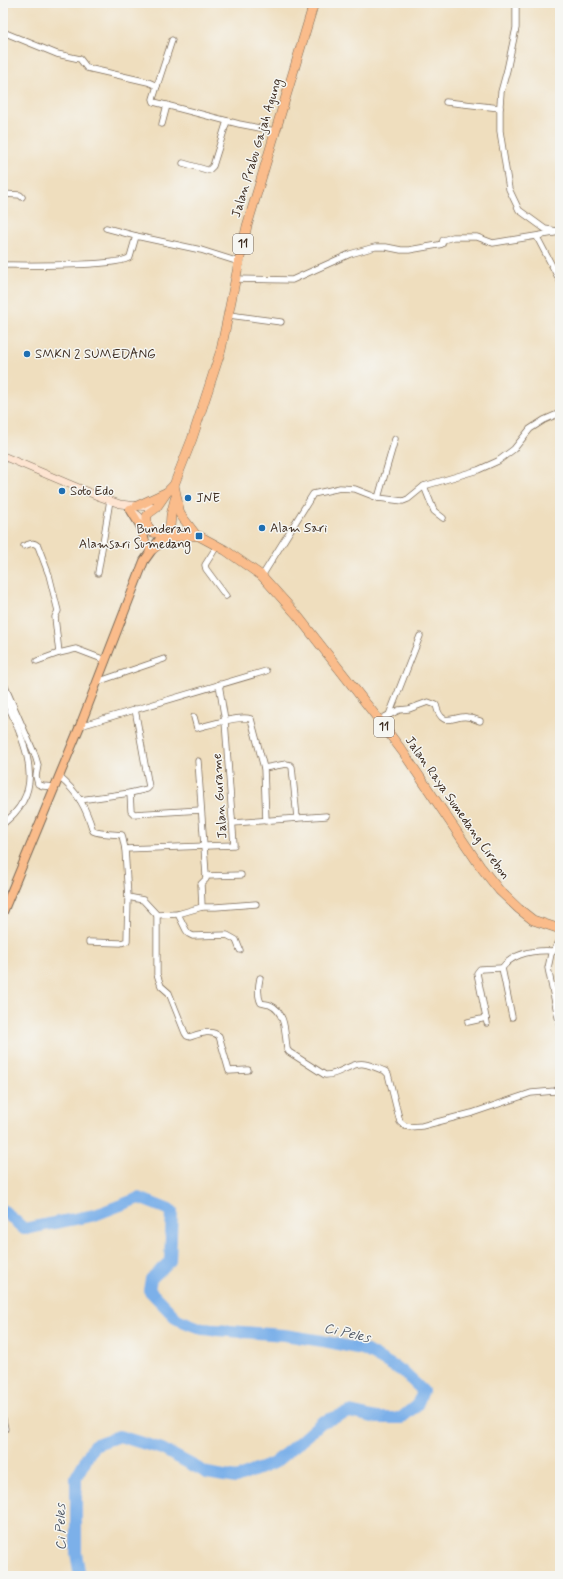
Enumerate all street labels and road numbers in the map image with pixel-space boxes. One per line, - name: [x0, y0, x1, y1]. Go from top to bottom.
- street label: Jalan Prabu Gajah Agung: [228, 76, 287, 220]
- road number: 11: [233, 234, 253, 254]
- road number: 11: [374, 717, 394, 737]
- street label: Jalan Raya Sumedang Cirebon: [401, 733, 513, 883]
- street label: Jalan Gurame: [209, 753, 231, 839]

